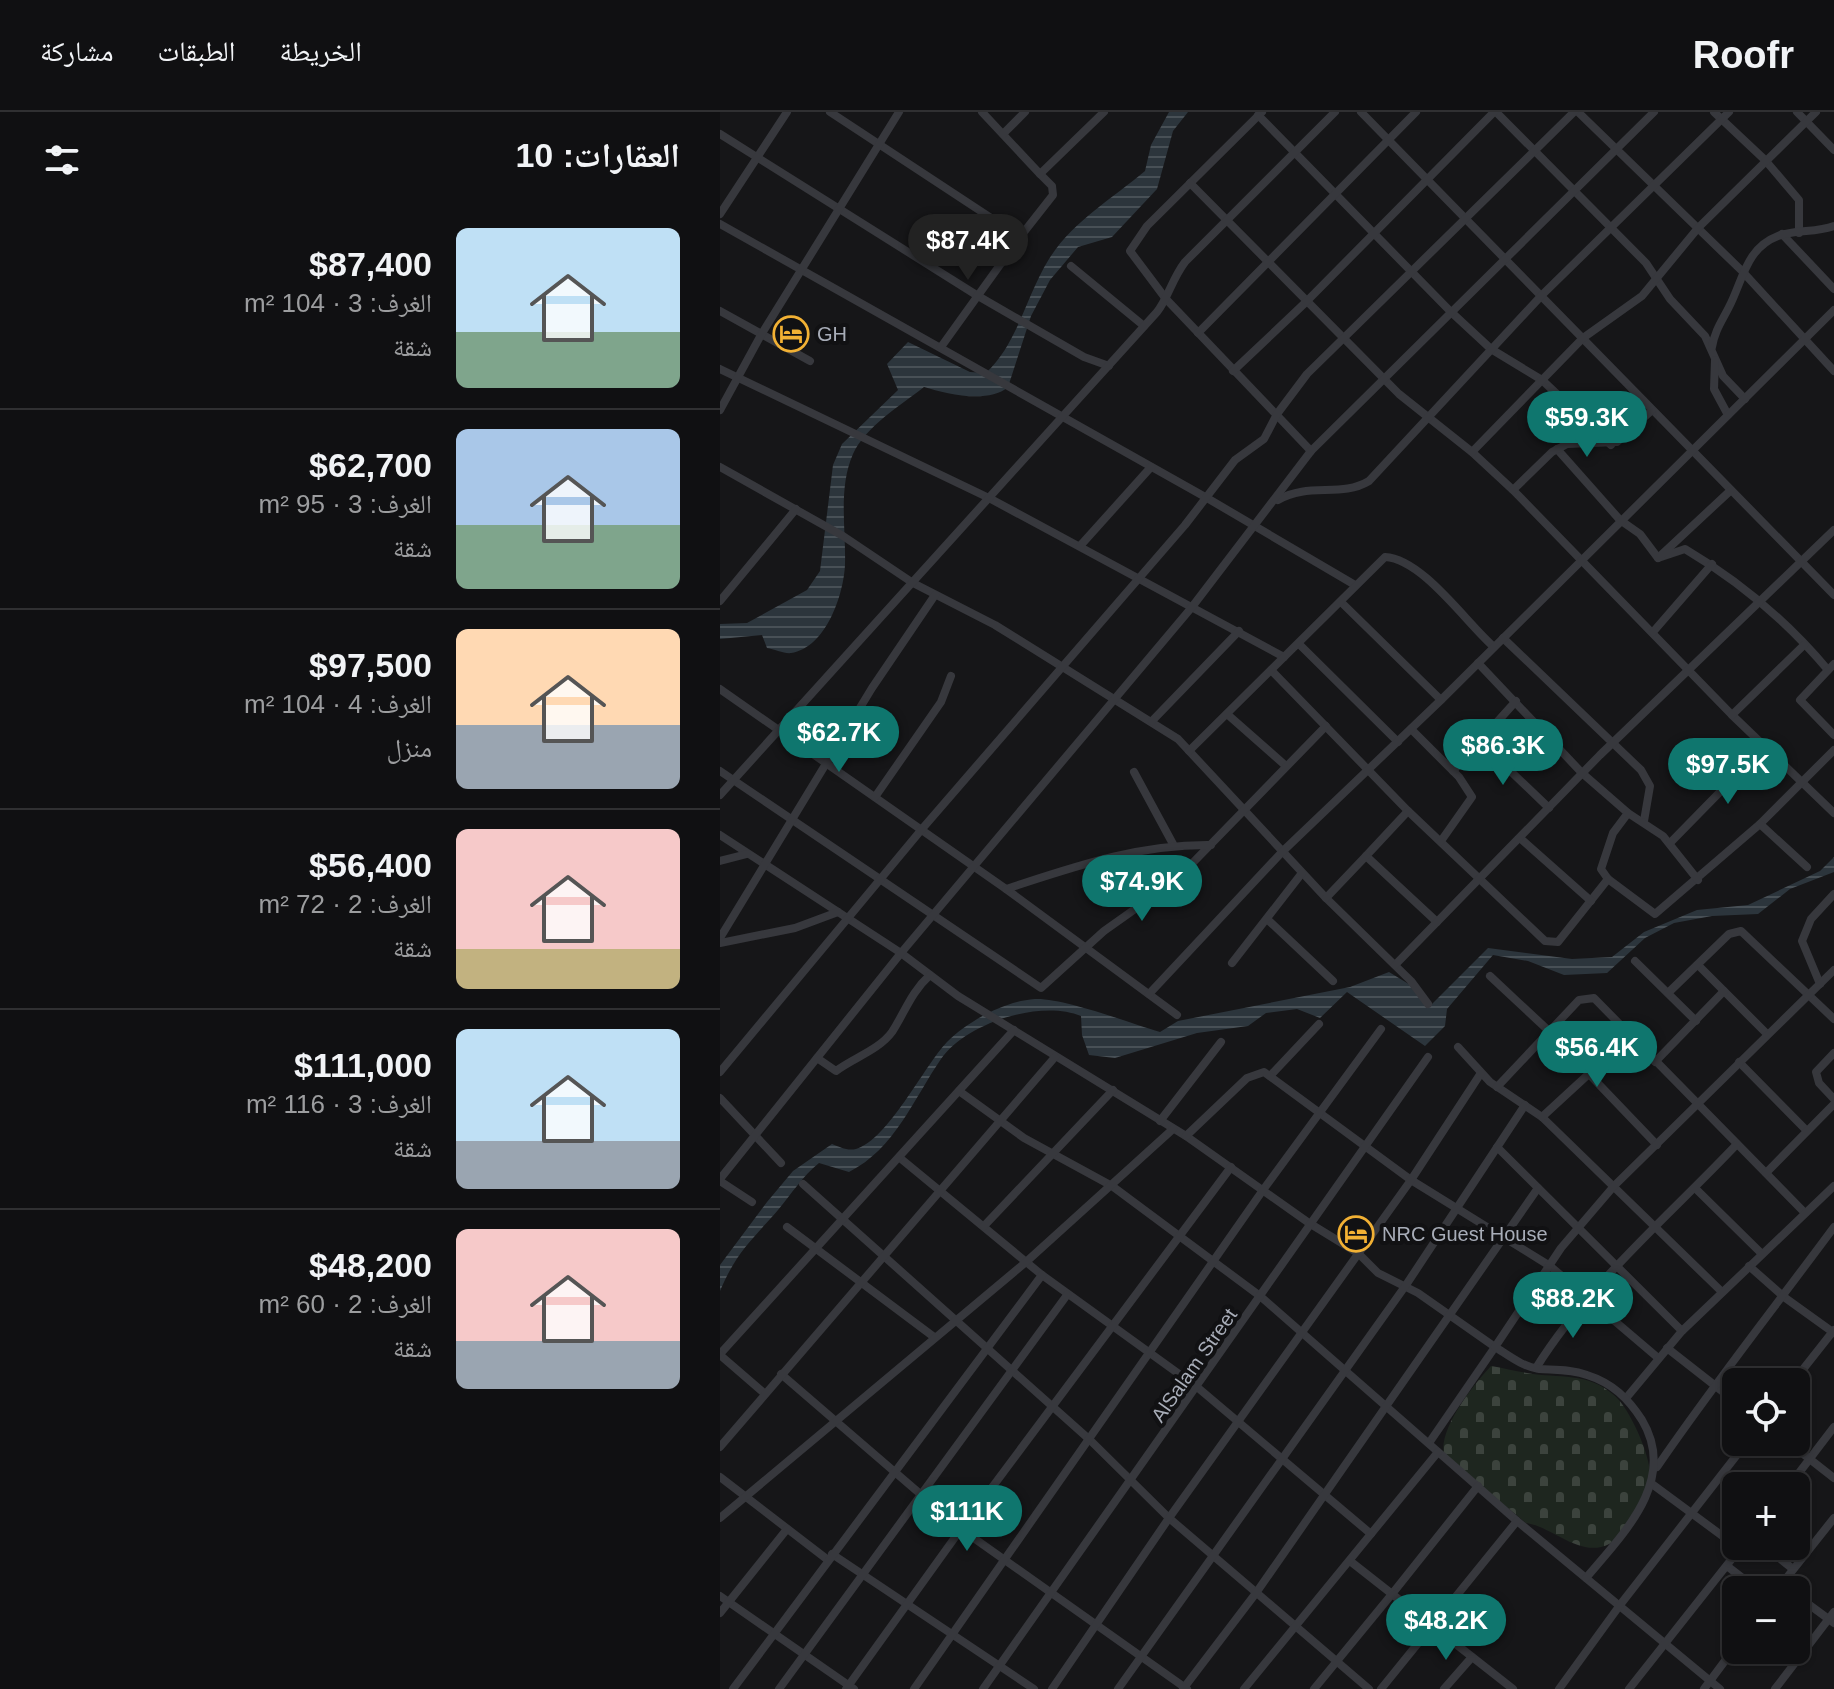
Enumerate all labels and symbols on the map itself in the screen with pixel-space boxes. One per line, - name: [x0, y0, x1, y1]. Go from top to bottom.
- pin: $87.4K: [903, 214, 1033, 282]
- hotel icon: GH: [772, 315, 810, 353]
- place label: GH: [817, 323, 847, 345]
- pin: $59.3K: [1522, 391, 1652, 459]
- pin: $62.7K: [774, 706, 904, 774]
- pin: $86.3K: [1438, 719, 1568, 787]
- pin: $97.5K: [1663, 738, 1793, 806]
- pin: $74.9K: [1077, 855, 1207, 923]
- pin: $56.4K: [1532, 1021, 1662, 1089]
- hotel icon: NRC Guest House: [1337, 1215, 1375, 1253]
- place label: NRC Guest House: [1382, 1223, 1548, 1245]
- pin: $88.2K: [1508, 1272, 1638, 1340]
- street label: AlSalam Street: [1147, 1304, 1242, 1426]
- pin: $111K: [911, 1485, 1023, 1553]
- pin: $48.2K: [1381, 1594, 1511, 1662]

